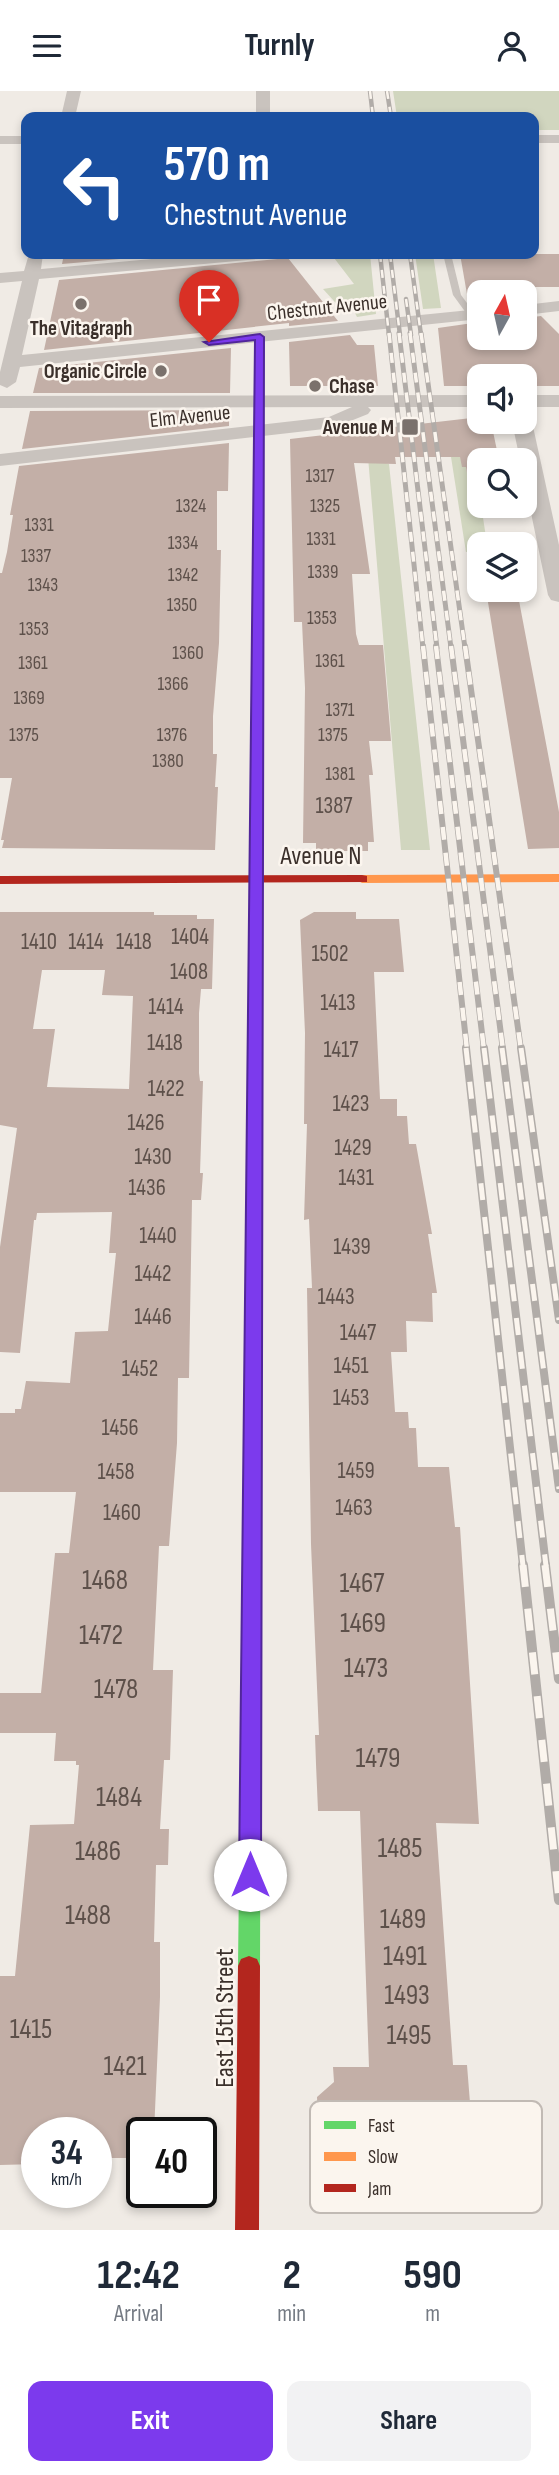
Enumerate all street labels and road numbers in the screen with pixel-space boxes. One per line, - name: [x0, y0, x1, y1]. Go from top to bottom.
- street label: Chestnut Avenue: [266, 289, 388, 326]
- street label: Elm Avenue: [149, 400, 232, 433]
- street label: Avenue N: [280, 841, 361, 872]
- street label: East 15th Street: [210, 1948, 241, 2088]

